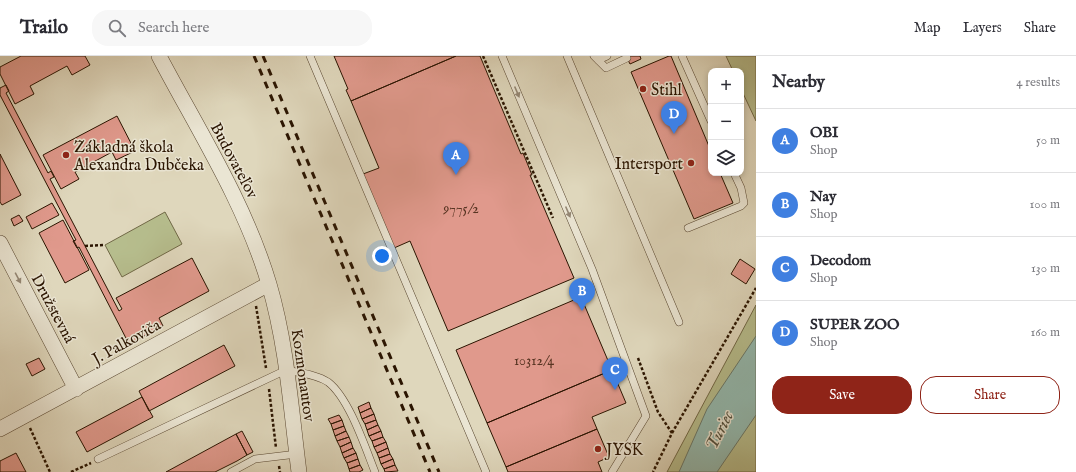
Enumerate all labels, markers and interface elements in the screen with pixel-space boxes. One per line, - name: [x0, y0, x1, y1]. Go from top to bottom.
- search box: [92, 10, 372, 46]
- text: Trailo: [20, 16, 68, 40]
- icon: search: [106, 17, 128, 39]
- text: Search here: [138, 18, 209, 37]
- text: Map: [914, 19, 941, 37]
- text: Layers: [963, 19, 1002, 37]
- text: Share: [1024, 19, 1056, 37]
- map controls: [708, 68, 744, 176]
- button: +: [708, 68, 744, 104]
- text: Nearby: [772, 72, 825, 93]
- text: 4 results: [1016, 74, 1060, 91]
- place label: Stihl: [651, 81, 682, 101]
- marker: Stihl: [638, 84, 648, 94]
- one-way arrow: [514, 86, 520, 97]
- pin: D: [661, 101, 687, 134]
- button: −: [708, 104, 744, 140]
- street label: Budovateľov: [205, 120, 262, 203]
- text: OBI: [810, 123, 839, 142]
- text: A: [781, 132, 789, 149]
- text: 50 m: [1036, 132, 1060, 149]
- place label: Základná škola Alexandra Dubčeka: [73, 138, 204, 176]
- button: layers: [708, 140, 744, 176]
- pin: A: [443, 142, 469, 175]
- text: Shop: [810, 142, 838, 159]
- marker: Základná škola Alexandra Dubčeka: [61, 150, 71, 160]
- place label: Intersport: [615, 155, 684, 175]
- marker: Intersport: [686, 158, 696, 168]
- text: Nay: [810, 187, 836, 206]
- text: B: [781, 196, 789, 213]
- text: 100 m: [1030, 196, 1060, 213]
- house number: 9775/2: [442, 200, 479, 218]
- one-way arrow: [565, 206, 571, 217]
- text: Shop: [810, 206, 838, 223]
- your location: [372, 246, 392, 266]
- text: Decodom: [810, 251, 871, 270]
- text: C: [780, 260, 790, 277]
- text: 130 m: [1031, 260, 1060, 277]
- text: Shop: [810, 270, 838, 287]
- street label: Družstevná: [26, 271, 79, 347]
- one-way arrow: [15, 272, 21, 283]
- pin: B: [569, 278, 595, 311]
- text: SUPER ZOO: [810, 315, 899, 334]
- street label: J. Palkoviča: [87, 316, 165, 371]
- text: D: [780, 324, 790, 341]
- text: 160 m: [1030, 324, 1060, 341]
- street label: Kozmonautov: [286, 328, 319, 424]
- text: Shop: [810, 334, 838, 351]
- house number: 10312/4: [514, 352, 554, 370]
- pin: C: [602, 357, 628, 390]
- button: Save: [772, 376, 912, 414]
- button: Share: [920, 376, 1060, 414]
- water label: Turiec: [702, 407, 739, 454]
- place label: JYSK: [604, 441, 644, 461]
- marker: JYSK: [593, 444, 603, 454]

